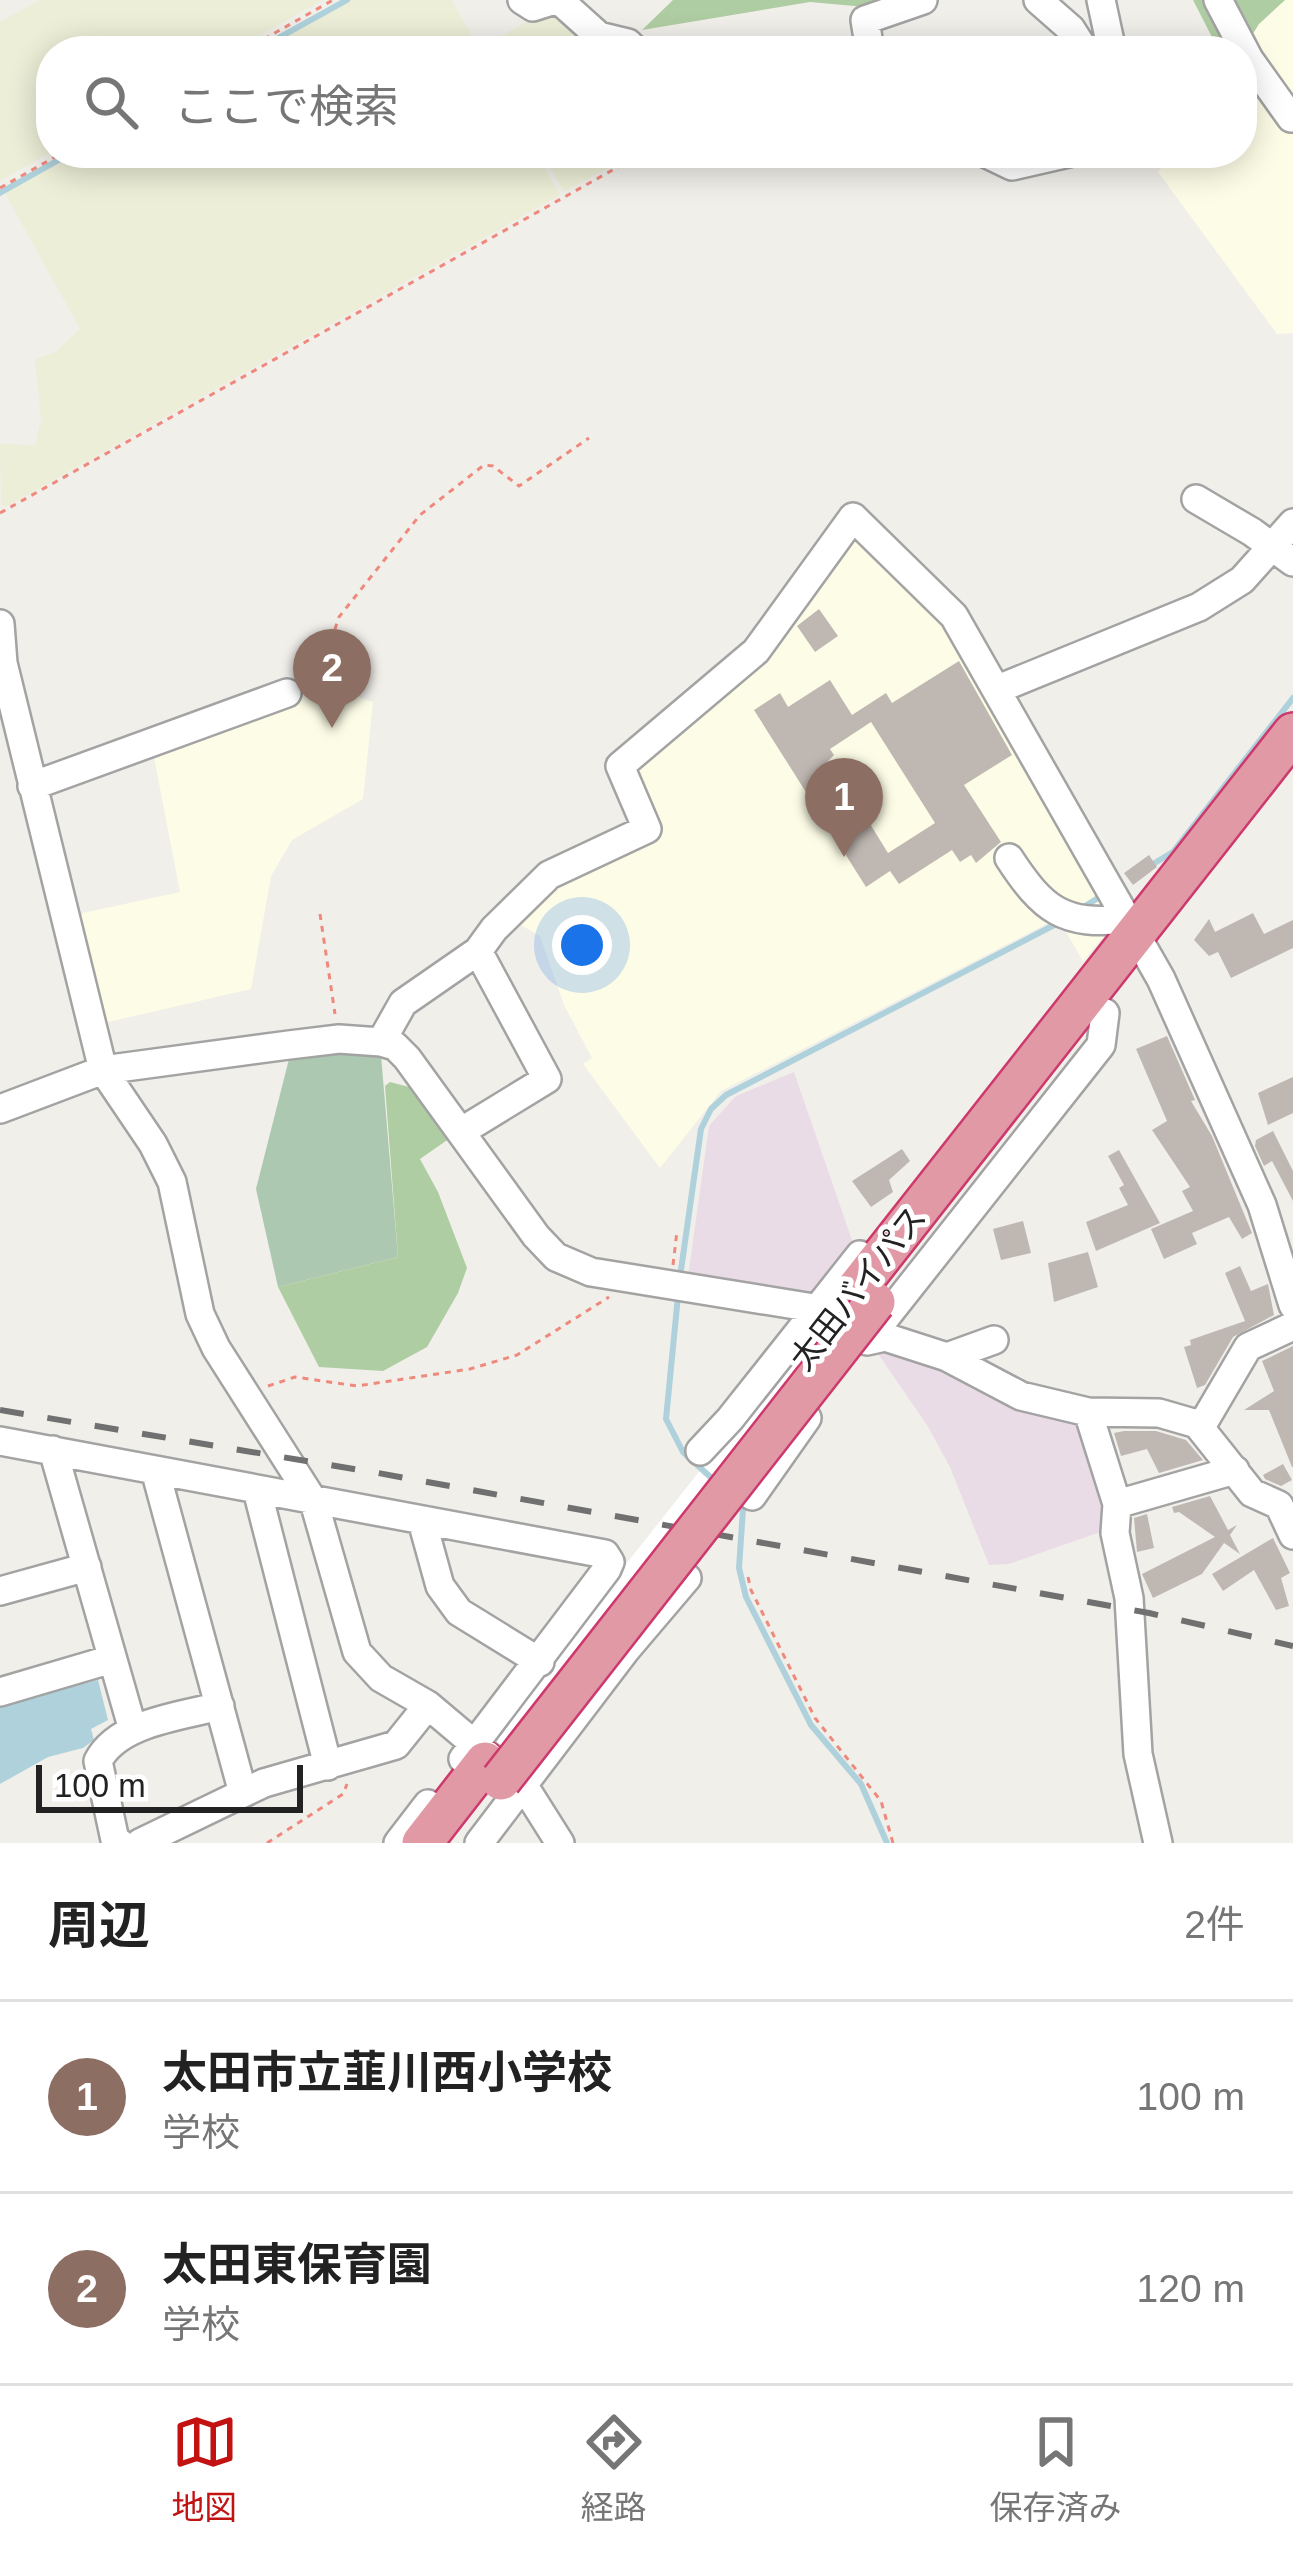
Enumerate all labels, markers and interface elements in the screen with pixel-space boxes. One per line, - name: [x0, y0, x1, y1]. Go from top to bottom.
- search box: [36, 36, 1257, 168]
- icon: search: [78, 69, 144, 135]
- text: ここで検索: [174, 81, 399, 132]
- pin: 2: [293, 629, 371, 728]
- pin: 1: [805, 758, 883, 857]
- your location: [552, 915, 612, 975]
- street label: 太田バイパス: [783, 1199, 933, 1377]
- scale bar: [36, 1759, 303, 1812]
- text: 100 m: [54, 1767, 146, 1804]
- text: 周辺: [48, 1897, 150, 1954]
- text: 2件: [1184, 1903, 1245, 1946]
- text: 太田市立韮川西小学校: [162, 2047, 612, 2098]
- text: 1: [76, 2075, 98, 2118]
- text: 100 m: [1137, 2075, 1245, 2118]
- text: 学校: [162, 2111, 240, 2154]
- text: 太田東保育園: [162, 2239, 432, 2290]
- text: 2: [76, 2267, 98, 2310]
- text: 120 m: [1137, 2267, 1245, 2310]
- text: 学校: [162, 2303, 240, 2346]
- tab: 地図: [172, 2409, 238, 2529]
- tab: 経路: [581, 2409, 647, 2529]
- tab: 保存済み: [990, 2409, 1122, 2529]

